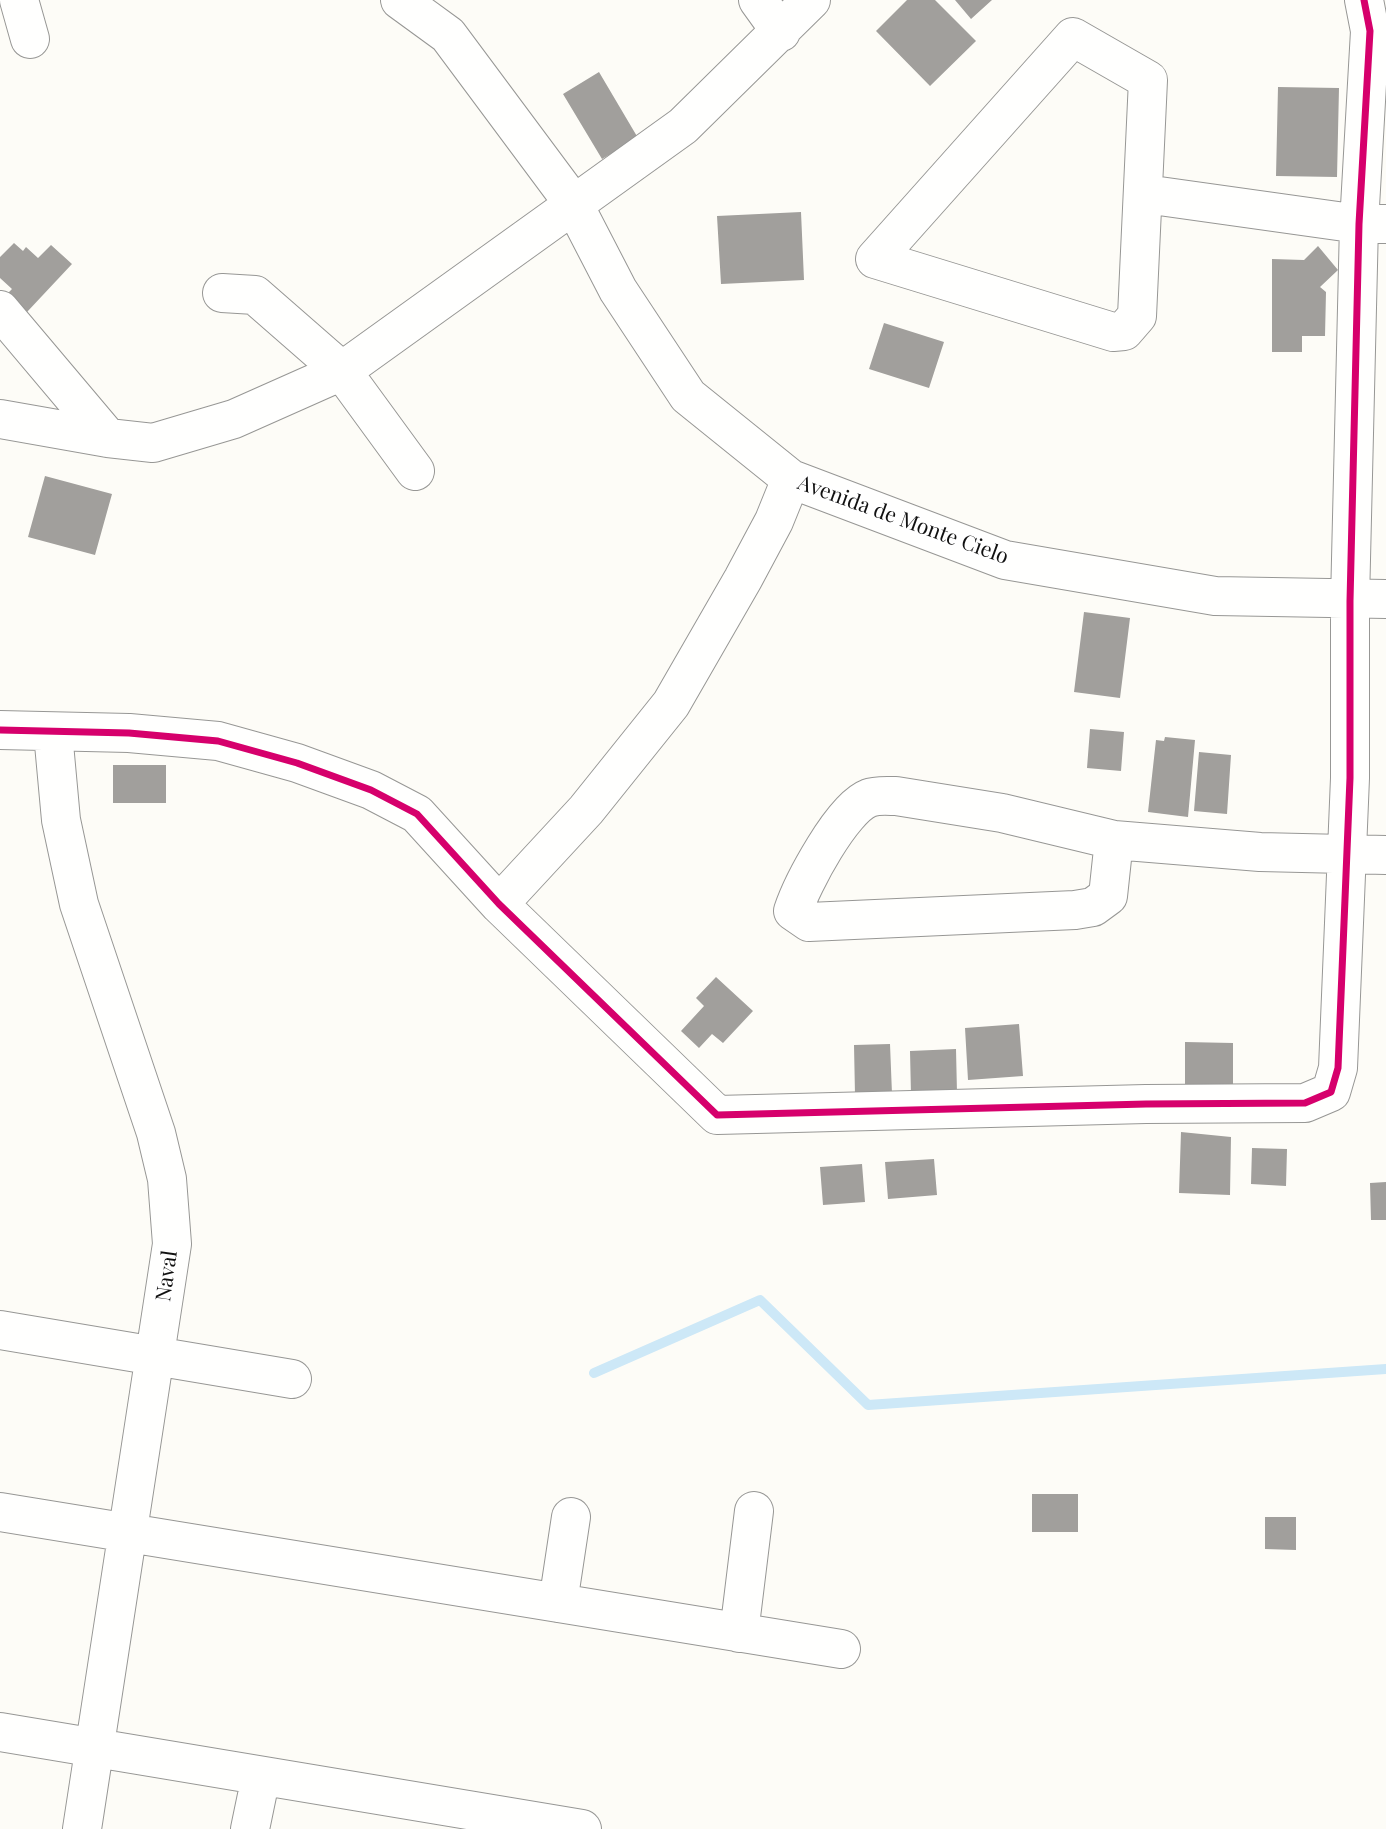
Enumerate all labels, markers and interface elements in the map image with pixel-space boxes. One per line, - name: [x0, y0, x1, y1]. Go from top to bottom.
- street label: Avenida de Monte Cielo: [794, 470, 1012, 570]
- street label: Naval: [151, 1249, 183, 1303]

